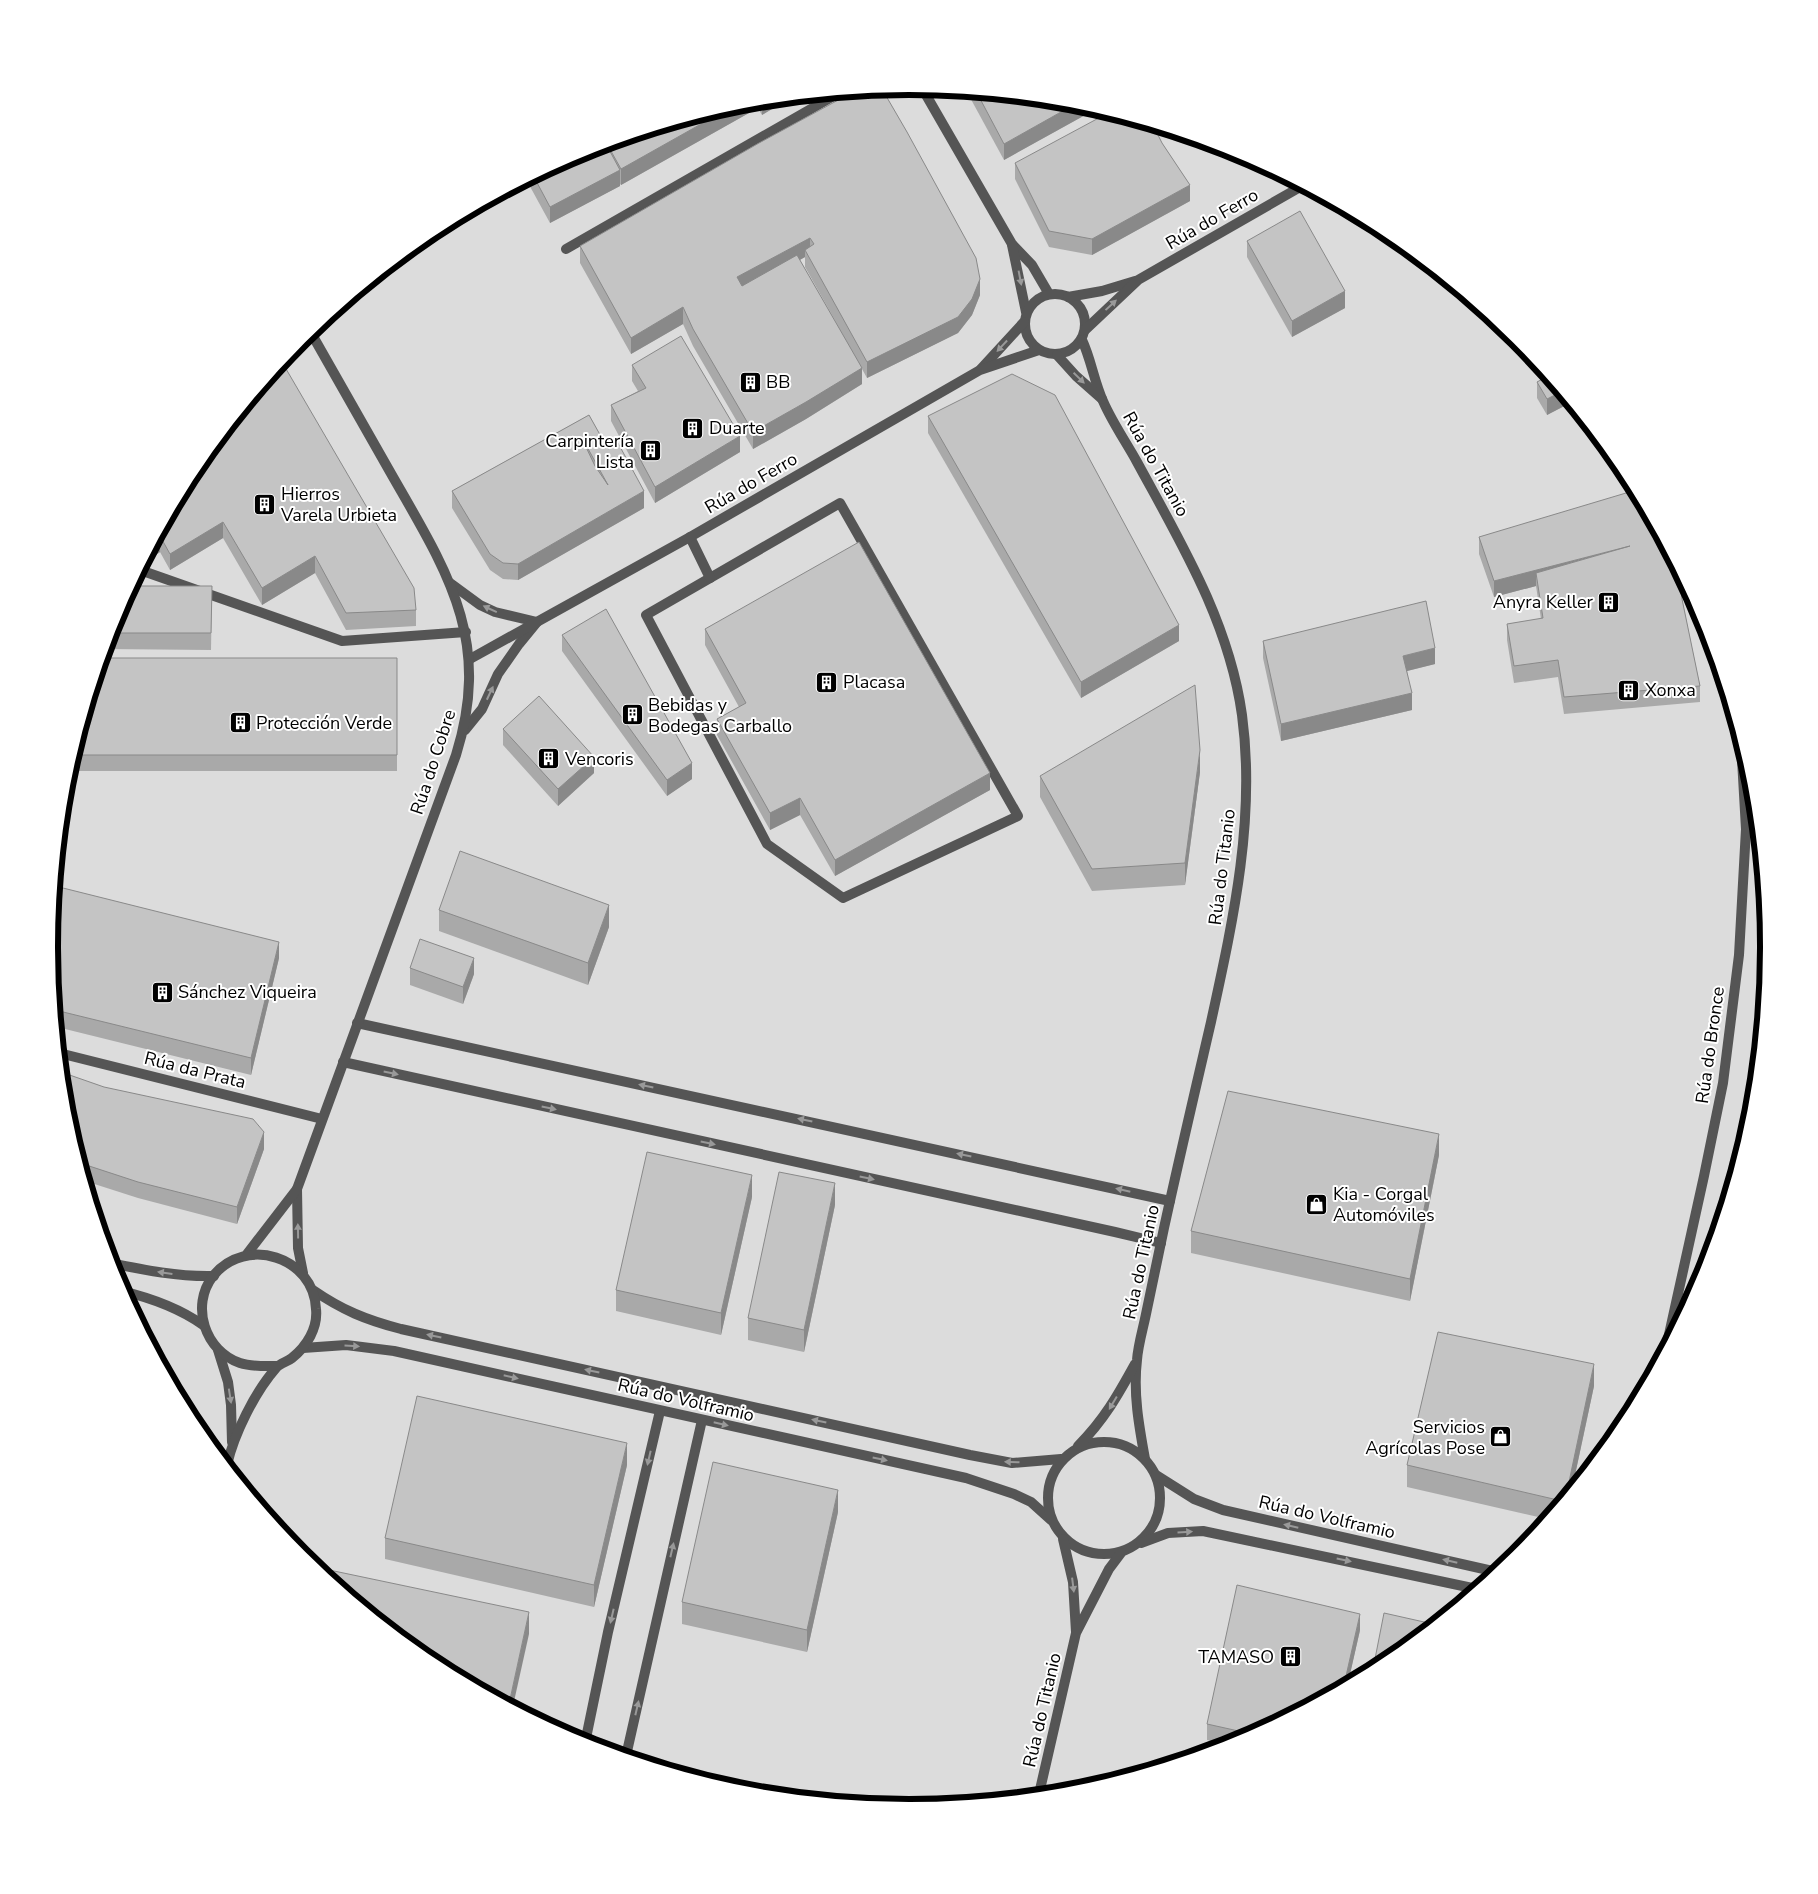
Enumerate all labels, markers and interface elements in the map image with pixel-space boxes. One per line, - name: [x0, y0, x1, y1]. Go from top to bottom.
- street label: Rúa do Ferro: [1161, 183, 1263, 255]
- one-way arrow: [1016, 271, 1024, 287]
- one-way arrow: [1105, 299, 1117, 311]
- one-way arrow: [996, 339, 1008, 351]
- building icon: BB: [738, 370, 762, 394]
- place label: BB: [766, 370, 790, 394]
- one-way arrow: [1073, 372, 1085, 384]
- street label: Rúa do Titanio: [1117, 407, 1195, 521]
- building icon: Duarte: [681, 416, 705, 440]
- place label: Duarte: [709, 416, 765, 440]
- place label: Carpintería Lista: [545, 429, 634, 474]
- building icon: Carpintería Lista: [638, 439, 662, 463]
- street label: Rúa do Ferro: [700, 447, 802, 519]
- place label: Hierros Varela Urbieta: [280, 482, 397, 527]
- building icon: Hierros Varela Urbieta: [253, 492, 277, 516]
- place label: Anyra Keller: [1493, 590, 1594, 614]
- building icon: Anyra Keller: [1597, 590, 1621, 614]
- one-way arrow: [483, 605, 497, 613]
- building icon: Placasa: [815, 670, 839, 694]
- place label: Placasa: [843, 670, 905, 694]
- building icon: Xonxa: [1617, 678, 1641, 702]
- place label: Xonxa: [1645, 678, 1696, 702]
- one-way arrow: [485, 685, 494, 700]
- place label: Bebidas y Bodegas Carballo: [648, 693, 792, 738]
- building icon: Bebidas y Bodegas Carballo: [620, 703, 644, 727]
- street label: Rúa do Cobre: [405, 706, 461, 818]
- building icon: Protección Verde: [228, 711, 252, 735]
- place label: Protección Verde: [256, 711, 392, 735]
- building icon: Vencoris: [537, 747, 561, 771]
- place label: Vencoris: [564, 747, 634, 771]
- street label: Rúa do Titanio: [1203, 808, 1241, 926]
- building icon: Sánchez Viqueira: [150, 980, 174, 1004]
- place label: Sánchez Viqueira: [178, 980, 317, 1004]
- street label: Rúa do Bronce: [1690, 985, 1730, 1105]
- street label: Rúa da Prata: [142, 1046, 248, 1094]
- one-way arrow: [383, 1069, 398, 1077]
- one-way arrow: [638, 1081, 654, 1089]
- one-way arrow: [542, 1104, 557, 1112]
- one-way arrow: [798, 1116, 813, 1124]
- one-way arrow: [700, 1139, 716, 1147]
- one-way arrow: [956, 1151, 971, 1159]
- one-way arrow: [859, 1174, 874, 1182]
- place label: Kia - Corgal Automóviles: [1333, 1182, 1435, 1227]
- one-way arrow: [1115, 1186, 1130, 1194]
- shop icon: Kia - Corgal Automóviles: [1305, 1192, 1329, 1216]
- street label: Rúa do Titanio: [1117, 1202, 1165, 1322]
- one-way arrow: [294, 1223, 302, 1239]
- one-way arrow: [157, 1269, 173, 1277]
- one-way arrow: [426, 1332, 441, 1340]
- one-way arrow: [344, 1342, 360, 1350]
- one-way arrow: [585, 1367, 600, 1375]
- one-way arrow: [504, 1373, 519, 1381]
- street label: Rúa do Volframio: [615, 1373, 757, 1427]
- one-way arrow: [226, 1389, 234, 1405]
- one-way arrow: [1108, 1397, 1118, 1410]
- place label: Servicios Agrícolas Pose: [1365, 1415, 1485, 1460]
- one-way arrow: [812, 1417, 827, 1425]
- one-way arrow: [713, 1420, 729, 1428]
- shop icon: Servicios Agrícolas Pose: [1489, 1425, 1513, 1449]
- one-way arrow: [645, 1451, 653, 1466]
- one-way arrow: [872, 1455, 887, 1463]
- one-way arrow: [1004, 1458, 1020, 1466]
- street label: Rúa do Volframio: [1256, 1490, 1398, 1544]
- one-way arrow: [1284, 1522, 1299, 1530]
- one-way arrow: [1177, 1528, 1193, 1536]
- one-way arrow: [669, 1541, 677, 1557]
- one-way arrow: [1336, 1556, 1352, 1564]
- one-way arrow: [1442, 1557, 1457, 1565]
- one-way arrow: [1069, 1578, 1077, 1594]
- one-way arrow: [608, 1609, 616, 1624]
- place label: TAMASO: [1198, 1645, 1274, 1669]
- building icon: TAMASO: [1278, 1645, 1302, 1669]
- street label: Rúa do Titanio: [1017, 1650, 1067, 1770]
- one-way arrow: [633, 1700, 641, 1716]

